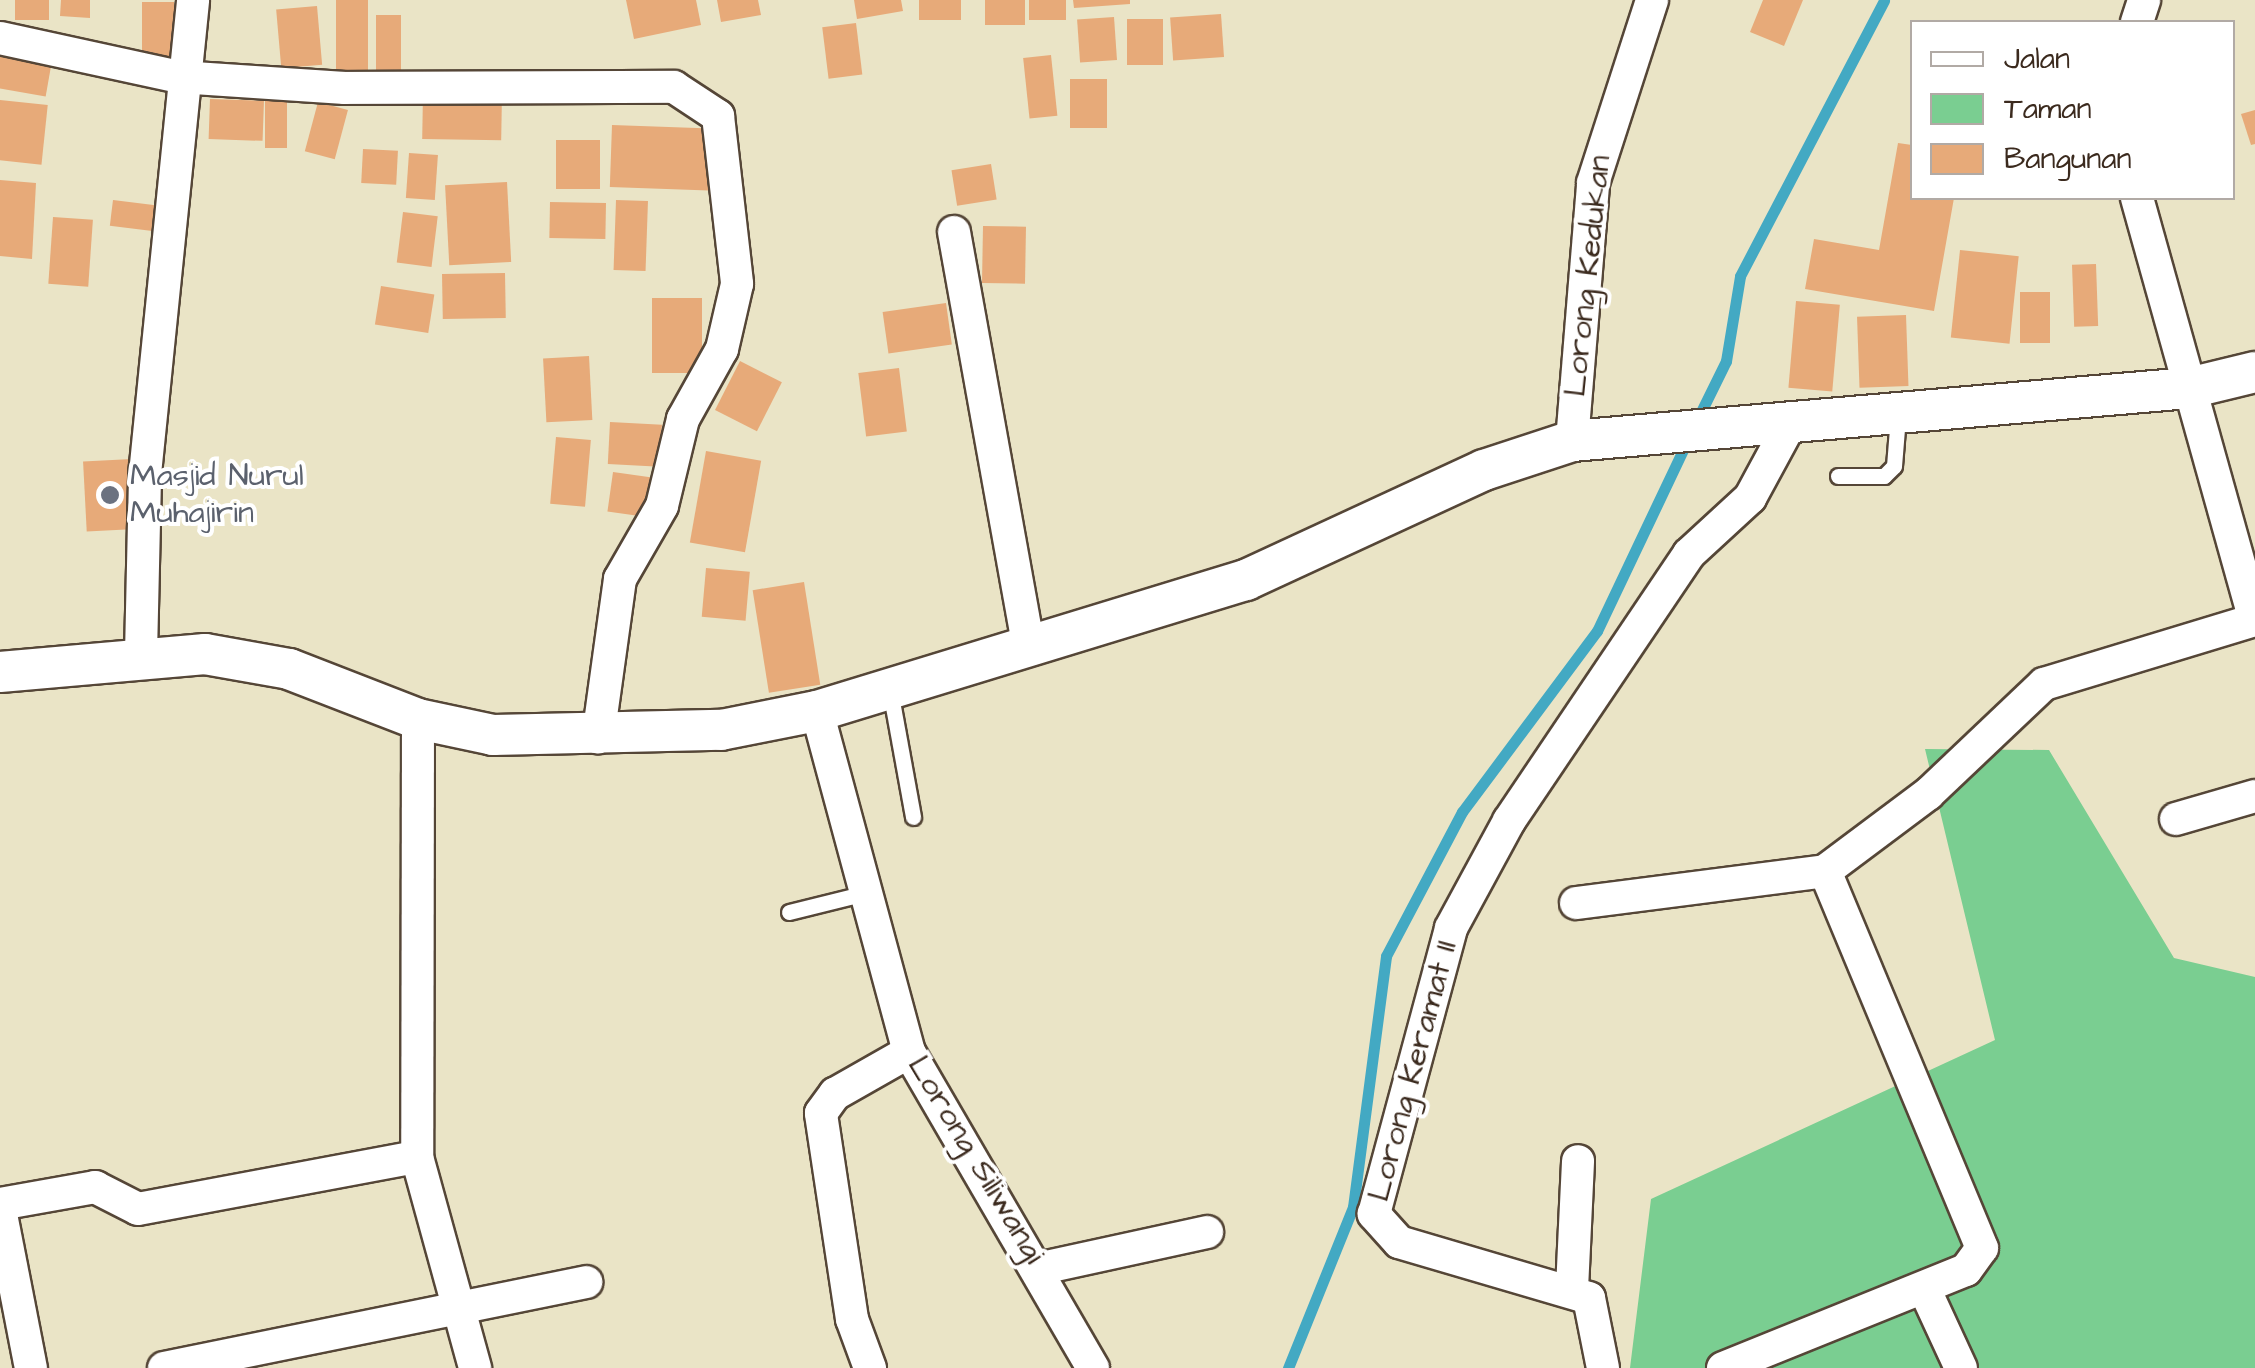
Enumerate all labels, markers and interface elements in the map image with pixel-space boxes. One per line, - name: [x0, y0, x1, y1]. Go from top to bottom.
- legend: [1910, 20, 2235, 200]
- text: Jalan: [2004, 38, 2070, 80]
- text: Taman: [2004, 88, 2092, 130]
- text: Bangunan: [2004, 138, 2132, 180]
- street label: Lorong Kedukan: [1556, 153, 1620, 399]
- place label: Masjid Nurul Muhajirin: [130, 458, 304, 533]
- marker: Masjid Nurul Muhajirin: [99, 484, 121, 506]
- street label: Lorong Keramat II: [1360, 936, 1466, 1206]
- street label: Lorong Siliwangi: [899, 1049, 1053, 1271]

